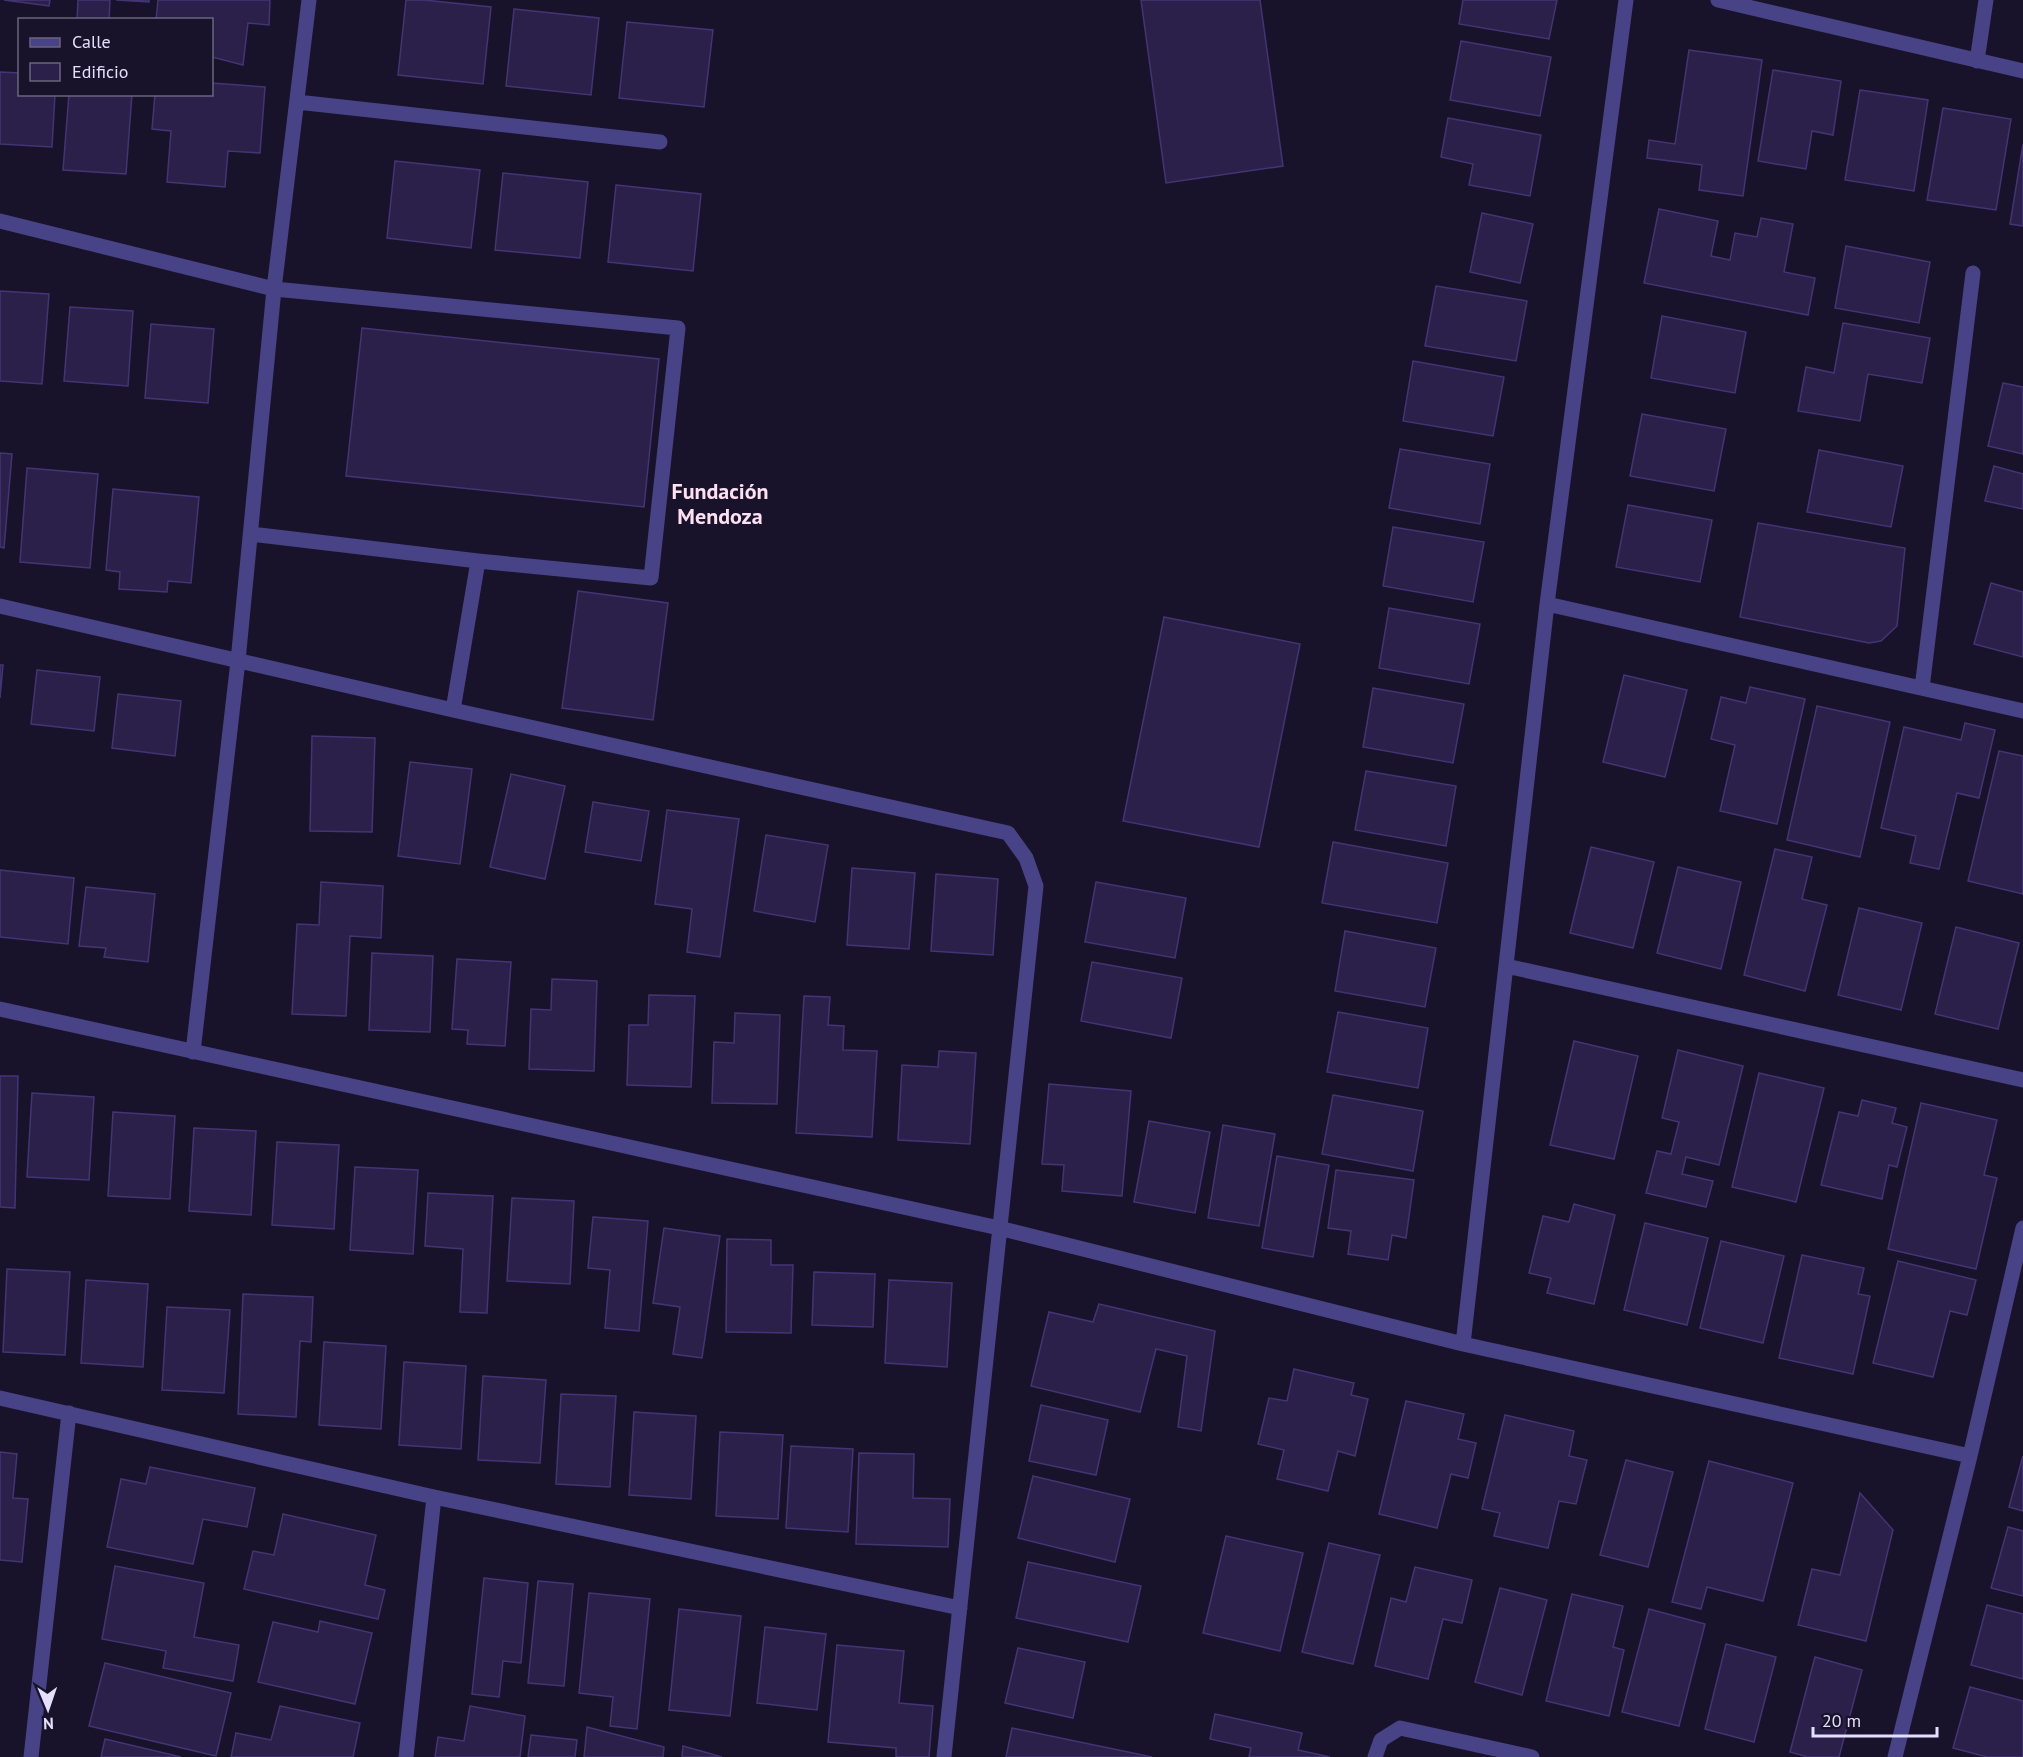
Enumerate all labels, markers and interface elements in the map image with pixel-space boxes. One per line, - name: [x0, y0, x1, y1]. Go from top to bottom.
- legend: [18, 18, 213, 96]
- text: Calle: [72, 30, 111, 53]
- text: Edificio: [72, 60, 128, 83]
- district label: Fundación Mendoza: [671, 477, 769, 530]
- north arrow: [18, 1679, 78, 1739]
- scale bar: [1813, 1700, 1938, 1738]
- text: 20 m: [1822, 1709, 1861, 1732]
- text: N: [43, 1714, 54, 1734]

